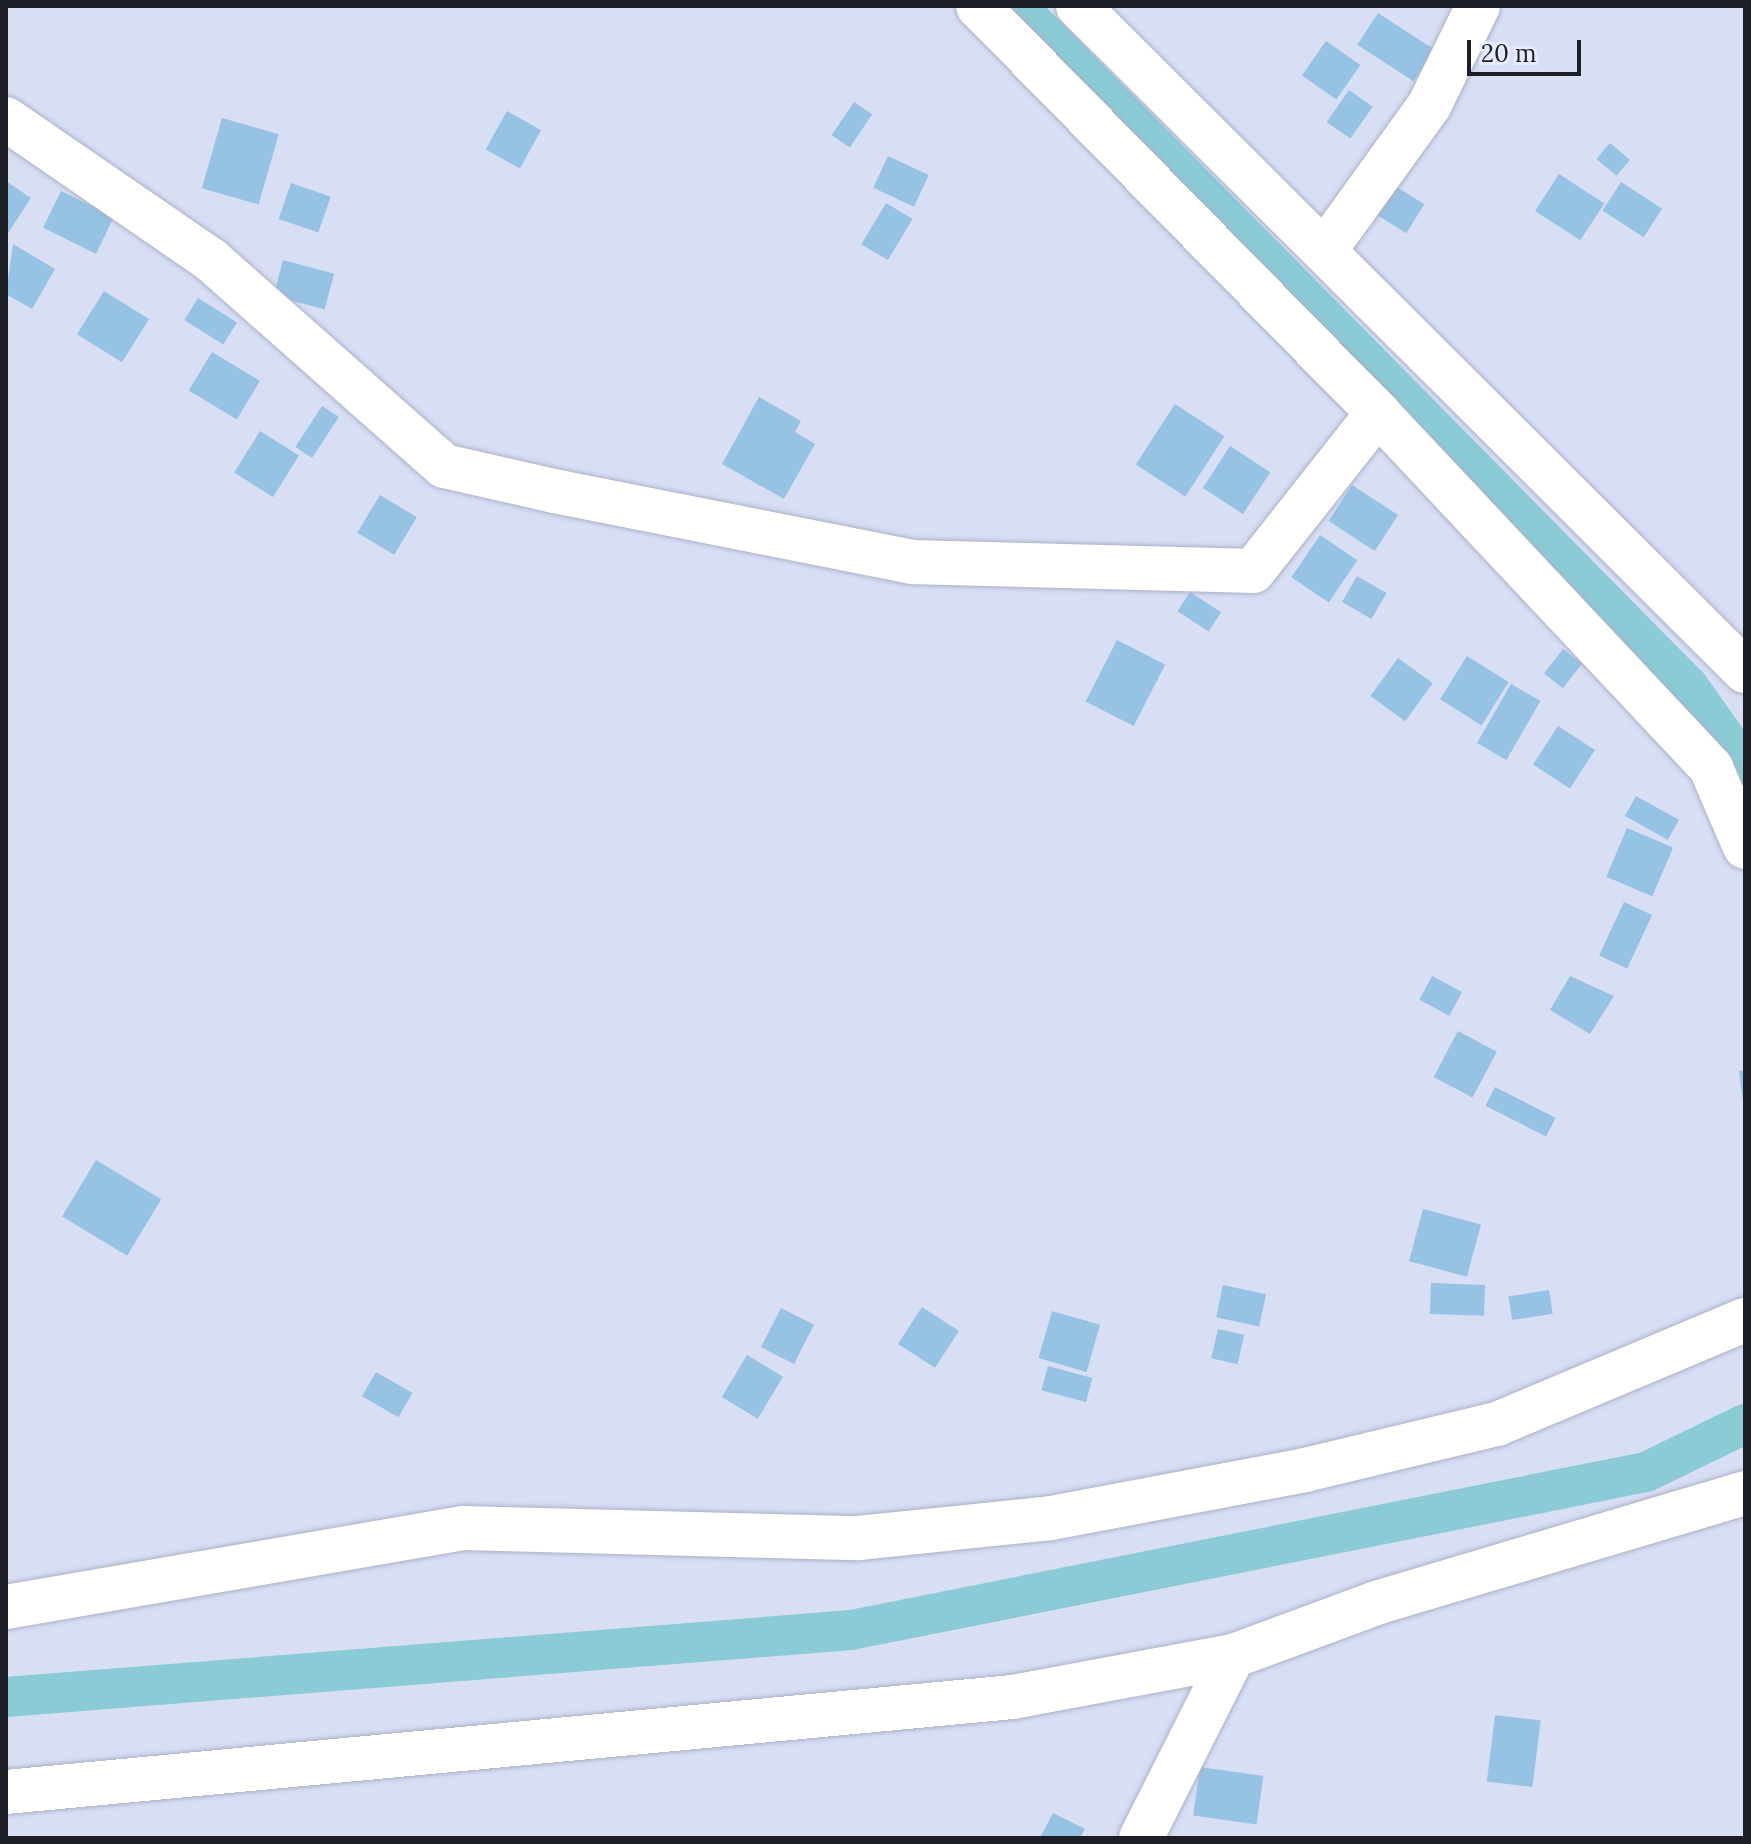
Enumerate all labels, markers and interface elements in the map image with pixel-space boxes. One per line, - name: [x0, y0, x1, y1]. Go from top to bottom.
- scale bar: [1471, 24, 1585, 74]
- text: 20 m: [1481, 38, 1537, 69]

